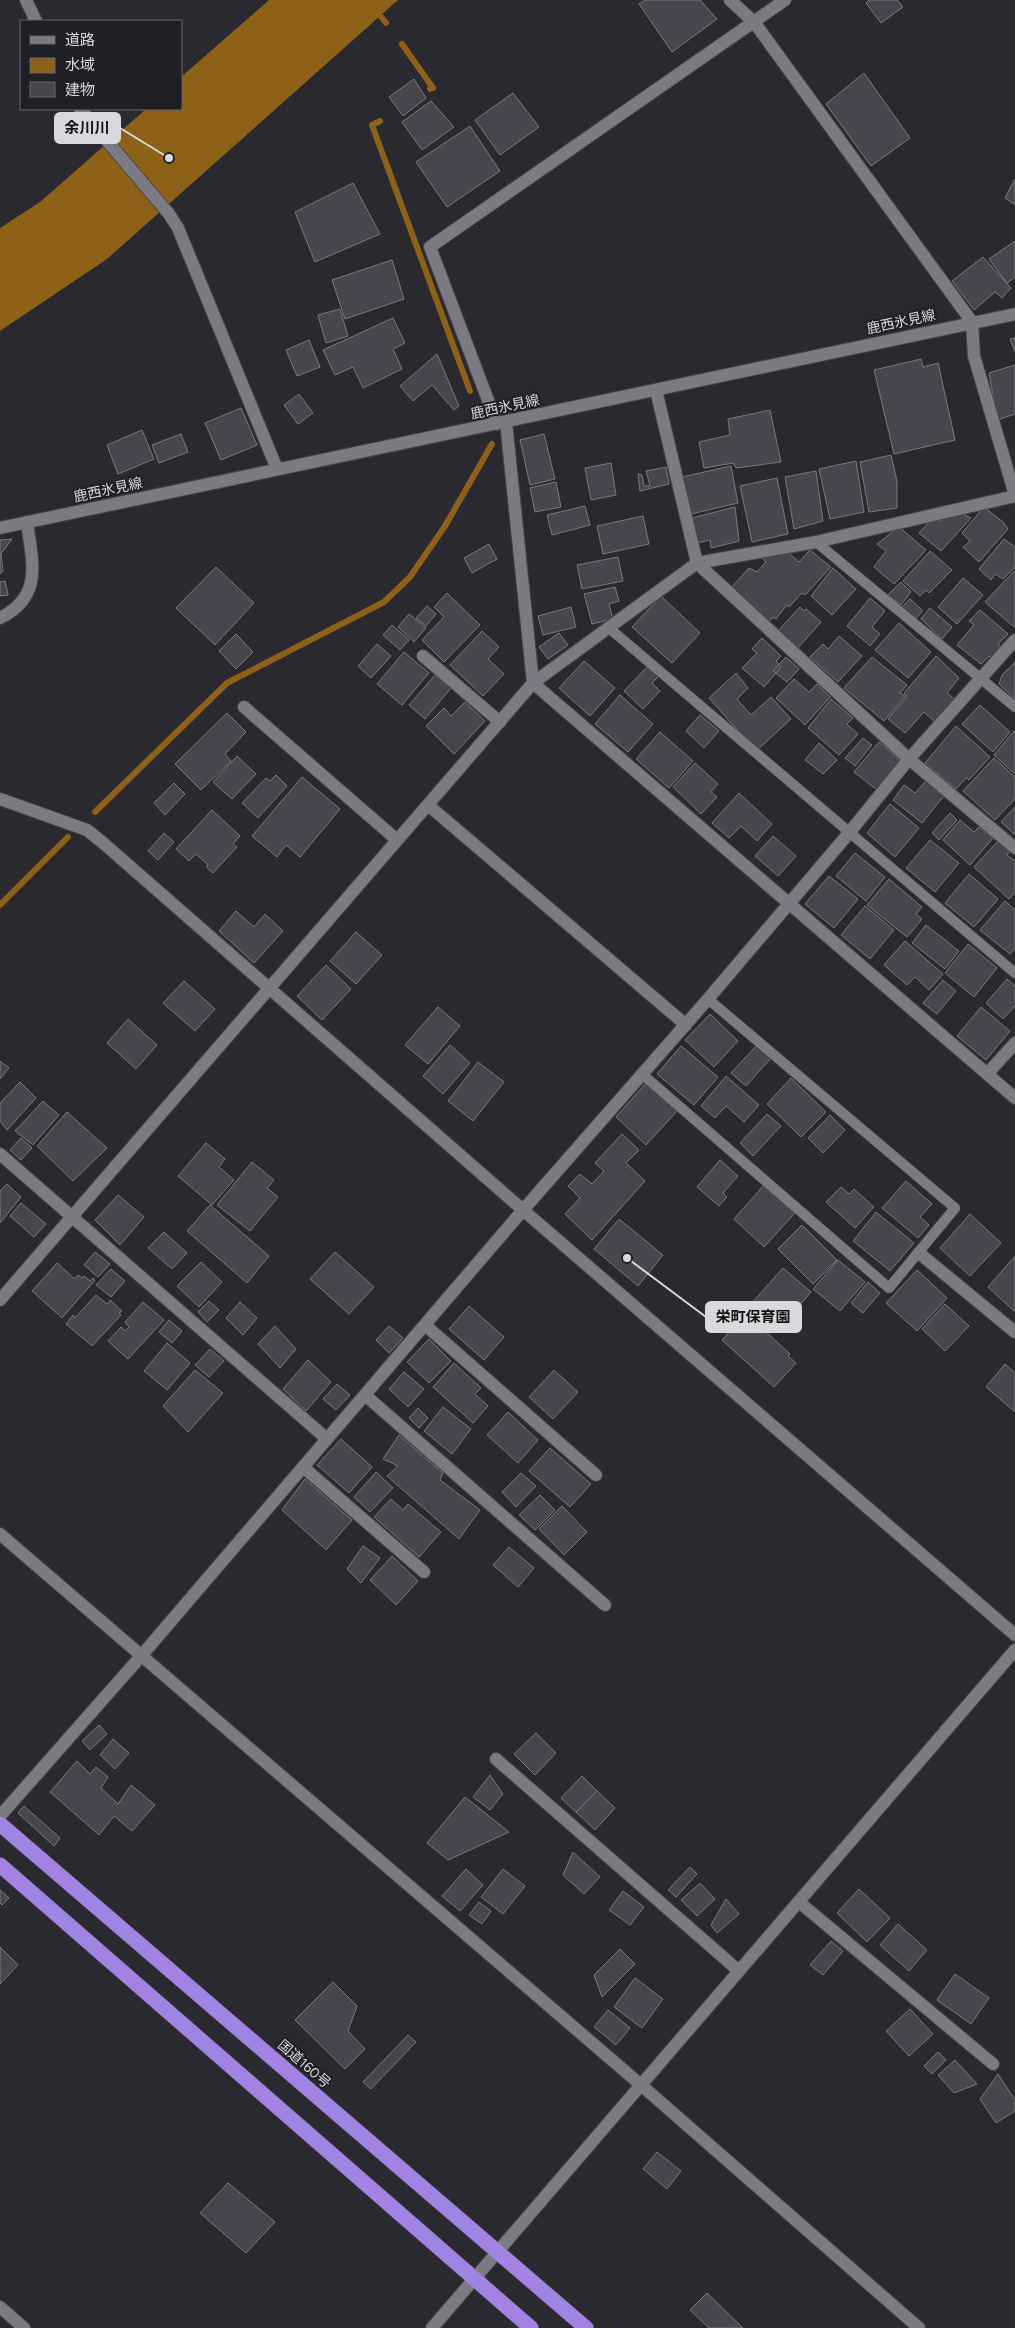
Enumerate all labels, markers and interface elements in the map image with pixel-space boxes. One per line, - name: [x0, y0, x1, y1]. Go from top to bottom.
- legend: [20, 20, 182, 110]
- text: 道路: [65, 31, 95, 49]
- text: 水域: [65, 56, 95, 74]
- text: 建物: [65, 81, 95, 99]
- callout: 余川川: [55, 113, 120, 143]
- text: 余川川: [64, 119, 110, 137]
- street label: 鹿西氷見線: [865, 306, 937, 338]
- street label: 鹿西氷見線: [469, 391, 541, 423]
- street label: 鹿西氷見線: [72, 474, 144, 506]
- callout: 栄町保育園: [706, 1302, 801, 1332]
- text: 栄町保育園: [715, 1308, 791, 1326]
- street label: 国道160号: [274, 2036, 334, 2092]

